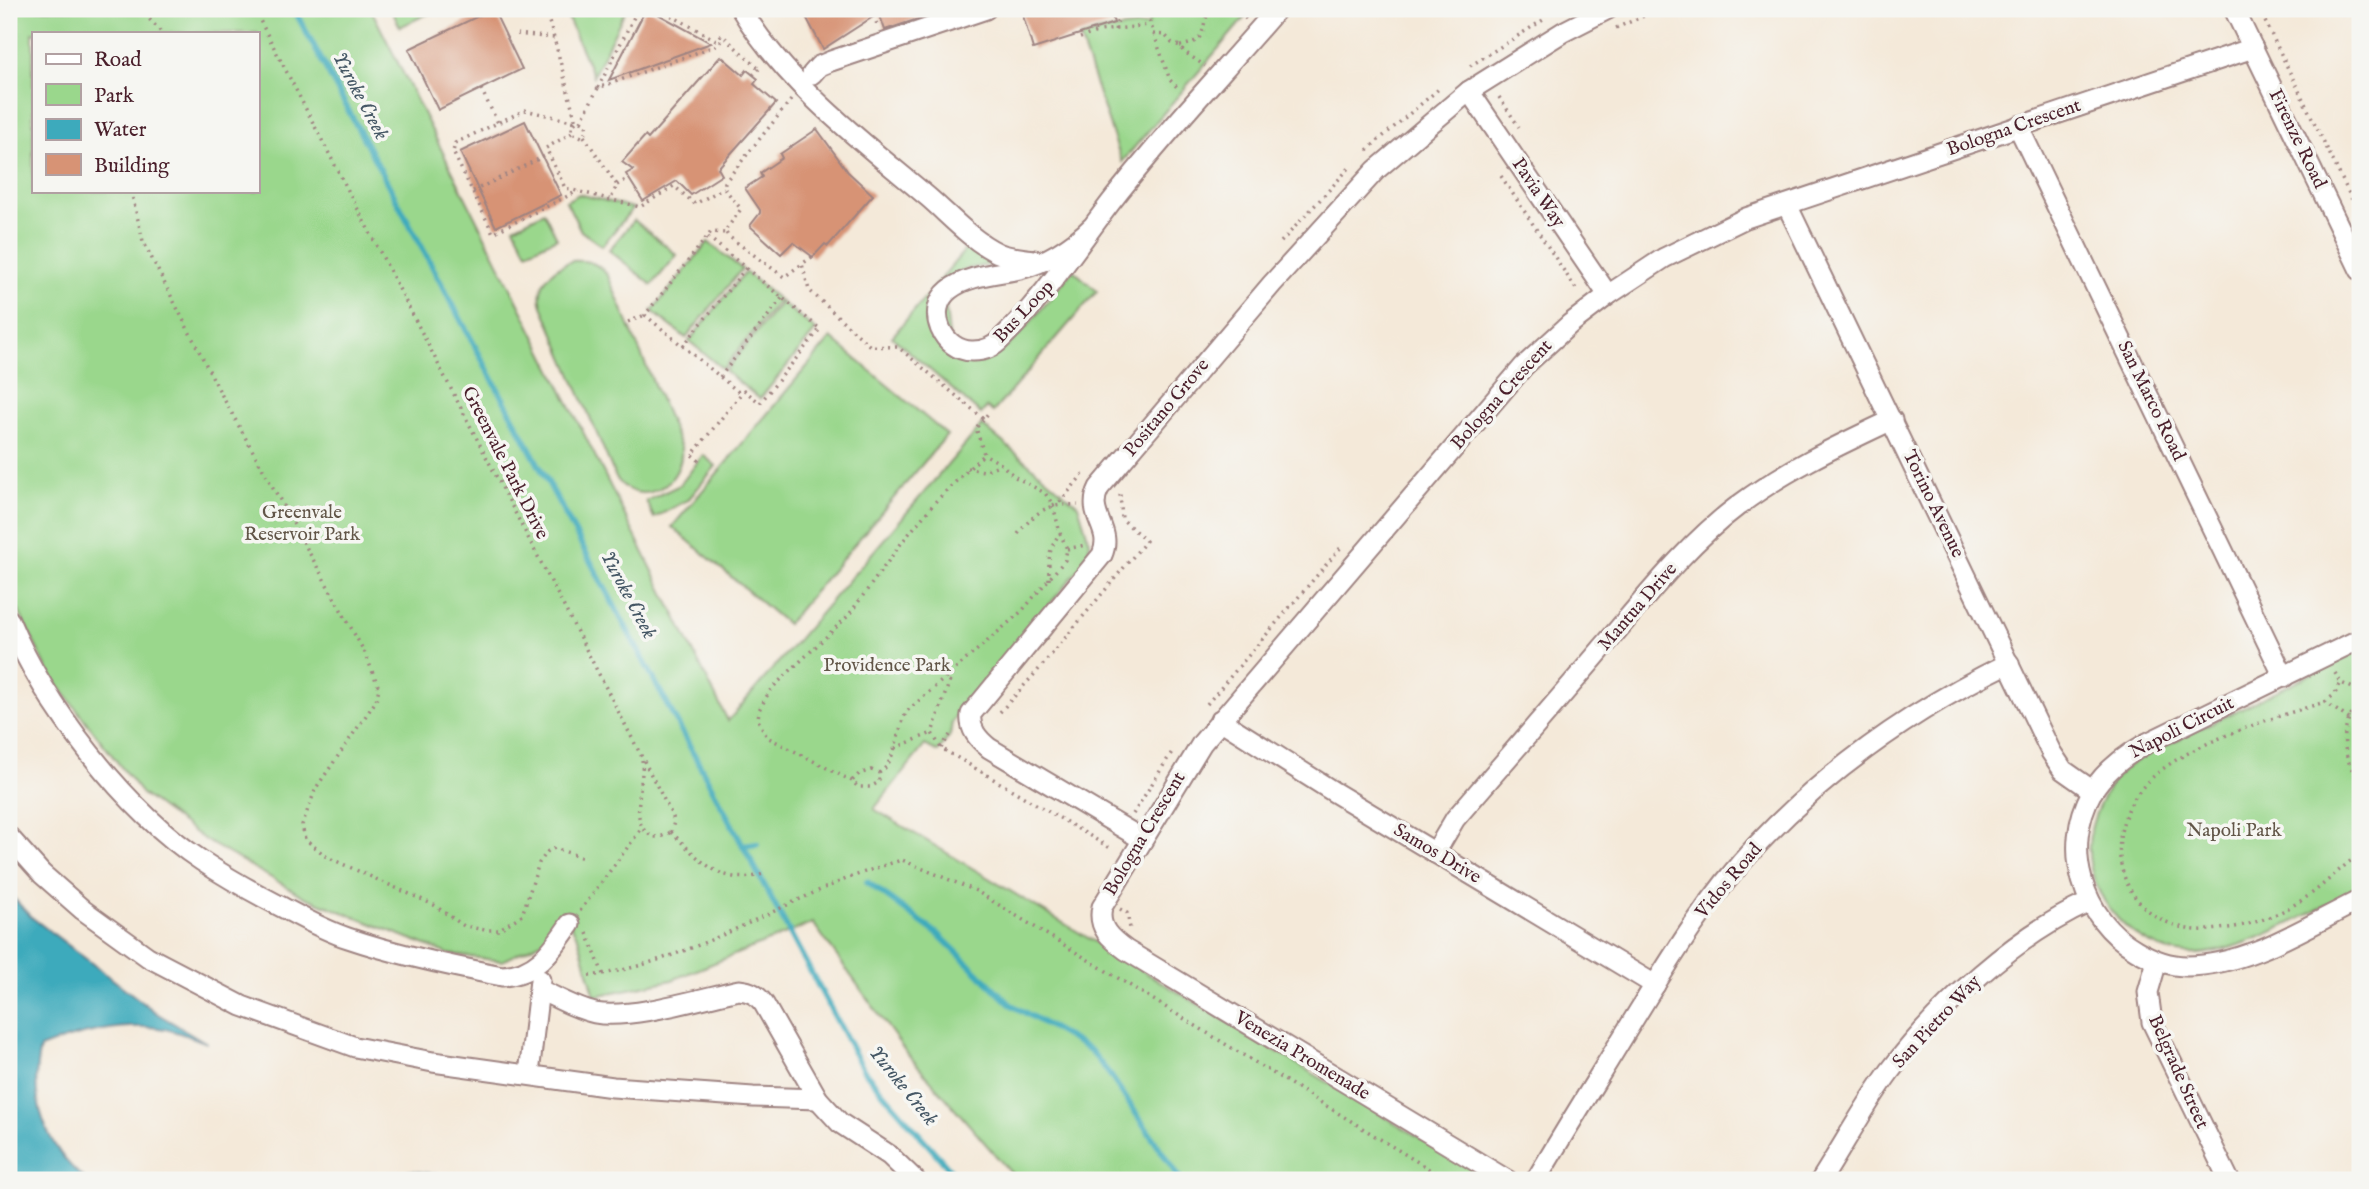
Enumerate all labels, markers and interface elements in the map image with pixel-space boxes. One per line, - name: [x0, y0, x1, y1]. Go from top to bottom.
- legend: [32, 32, 259, 192]
- text: Road: [94, 47, 142, 74]
- water label: Yuroke Creek: [326, 47, 395, 145]
- text: Park: [94, 83, 135, 110]
- street label: Firenze Road: [2263, 85, 2332, 193]
- street label: Bologna Crescent: [1944, 94, 2085, 162]
- text: Water: [94, 117, 147, 144]
- text: Building: [94, 153, 170, 180]
- street label: Pavia Way: [1506, 154, 1570, 233]
- street label: Bus Loop: [989, 275, 1059, 349]
- street label: Bologna Crescent: [1446, 335, 1558, 455]
- street label: San Marco Road: [2112, 337, 2191, 466]
- street label: Positano Grove: [1119, 354, 1215, 462]
- street label: Greenvale Park Drive: [456, 382, 554, 544]
- street label: Torino Avenue: [1897, 446, 1970, 562]
- park label: Greenvale Reservoir Park: [244, 501, 361, 547]
- water label: Yuroke Creek: [594, 546, 663, 644]
- street label: Mantua Drive: [1593, 558, 1683, 656]
- park label: Providence Park: [823, 654, 952, 678]
- street label: Napoli Circuit: [2126, 691, 2239, 765]
- street label: Bologna Crescent: [1099, 767, 1192, 900]
- street label: Samos Drive: [1389, 819, 1485, 890]
- park label: Napoli Park: [2186, 819, 2282, 843]
- street label: Vidos Road: [1690, 838, 1768, 925]
- street label: San Pietro Way: [1888, 970, 1987, 1074]
- street label: Venezia Promenade: [1229, 1006, 1374, 1106]
- street label: Belgrade Street: [2142, 1011, 2214, 1133]
- water label: Yuroke Creek: [862, 1040, 944, 1132]

